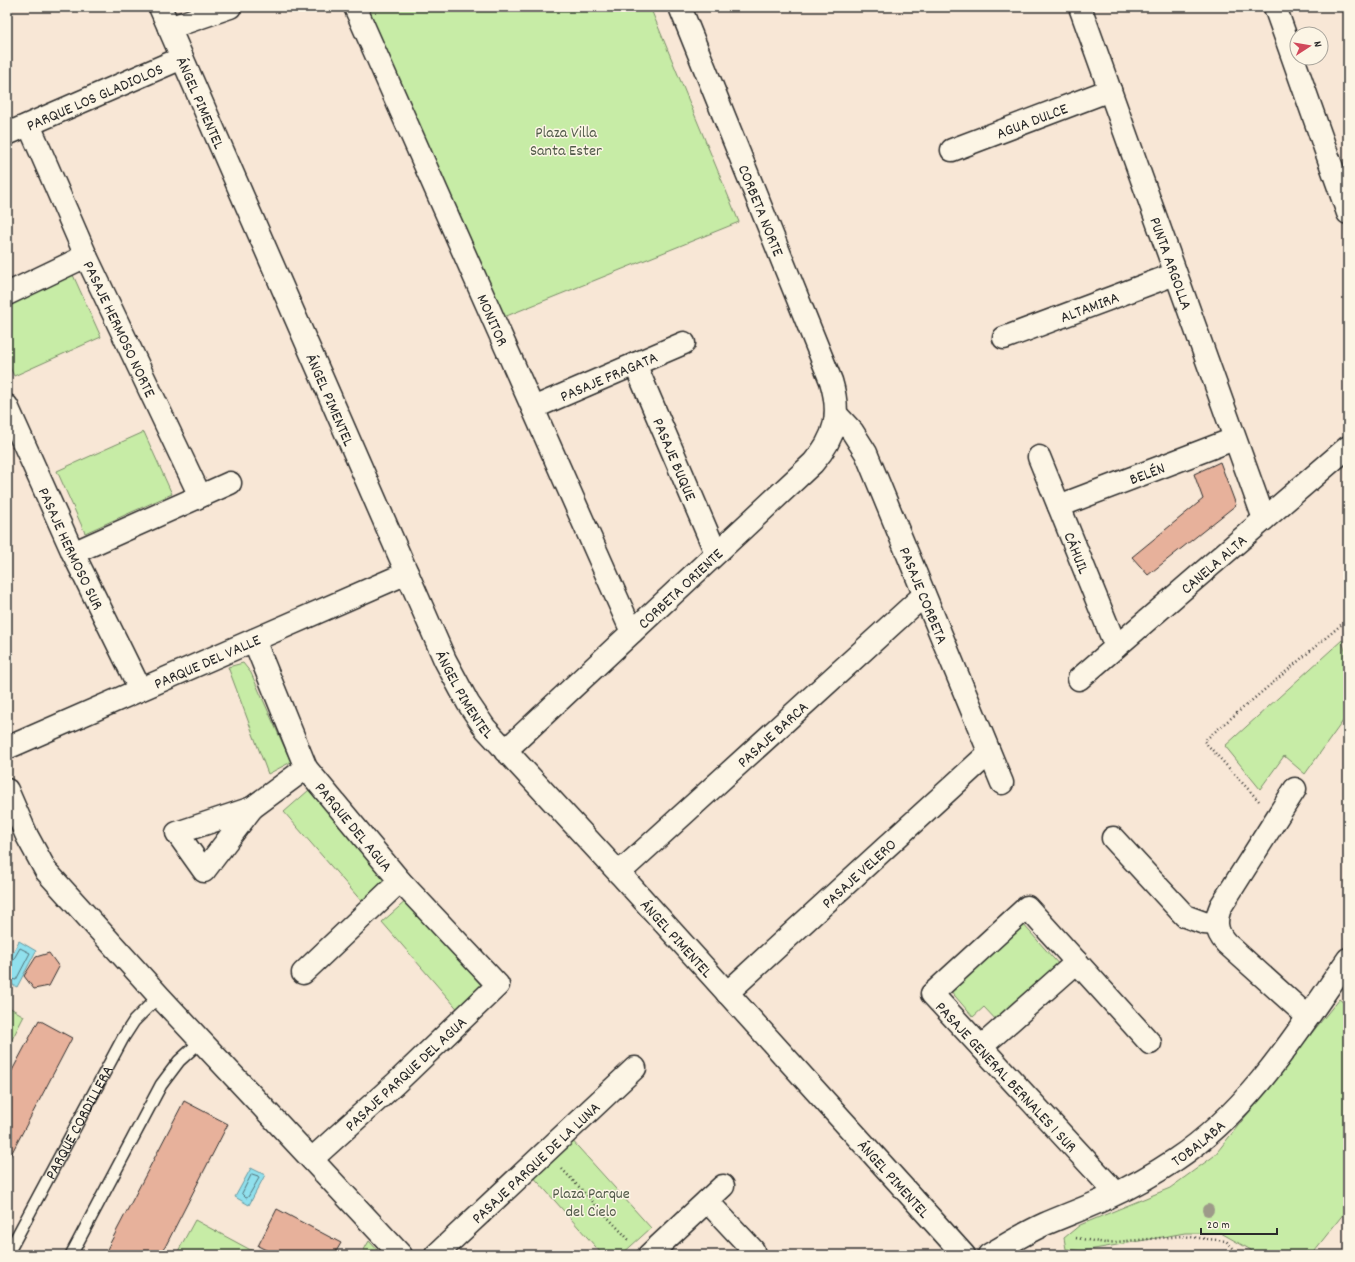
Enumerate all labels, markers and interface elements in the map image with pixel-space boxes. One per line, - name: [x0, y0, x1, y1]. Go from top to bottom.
- north arrow: [1289, 26, 1329, 66]
- text: N: [1308, 40, 1325, 49]
- street label: ÁNGEL PIMENTEL: [169, 53, 230, 154]
- street label: PARQUE LOS GLADIOLOS: [23, 59, 167, 138]
- street label: AGUA DULCE: [993, 98, 1072, 146]
- park label: Plaza Villa Santa Ester: [530, 122, 602, 163]
- street label: CORBETA NORTE: [731, 162, 789, 261]
- street label: PUNTA ARGOLLA: [1142, 214, 1197, 314]
- street label: PASAJE HERMOSO NORTE: [76, 257, 161, 402]
- street label: ALTAMIRA: [1057, 287, 1123, 330]
- street label: MONITOR: [470, 291, 513, 351]
- street label: PASAJE FRAGATA: [557, 347, 662, 409]
- street label: ÁNGEL PIMENTEL: [299, 350, 359, 451]
- street label: PASAJE BUQUE: [645, 415, 702, 505]
- street label: BELÉN: [1126, 457, 1169, 492]
- street label: PASAJE HERMOSO SUR: [31, 484, 108, 614]
- street label: CÁHUIL: [1057, 529, 1094, 578]
- street label: CANELA ALTA: [1176, 530, 1253, 601]
- street label: CORBETA ORIENTE: [633, 543, 730, 635]
- street label: PASAJE CORBETA: [892, 544, 953, 648]
- street label: PARQUE DEL VALLE: [151, 629, 265, 696]
- street label: ÁNGEL PIMENTEL: [428, 647, 499, 745]
- street label: PASAJE BARCA: [733, 697, 815, 774]
- street label: PARQUE DEL AGUA: [308, 778, 397, 878]
- street label: PASAJE VELERO: [817, 834, 903, 915]
- street label: ÁNGEL PIMENTEL: [634, 895, 717, 984]
- street label: PASAJE GENERAL BERNALES 1 SUR: [929, 997, 1082, 1159]
- street label: PASAJE PARQUE DEL AGUA: [341, 1012, 473, 1138]
- street label: PARQUE CORDILLERA: [40, 1061, 121, 1184]
- street label: PASAJE PARQUE DE LA LUNA: [467, 1097, 607, 1230]
- street label: TOBALABA: [1167, 1115, 1232, 1173]
- street label: ÁNGEL PIMENTEL: [851, 1135, 935, 1224]
- park label: Plaza Parque del Cielo: [552, 1183, 630, 1224]
- scale bar: [1201, 1210, 1277, 1236]
- text: 20 m: [1207, 1217, 1230, 1234]

